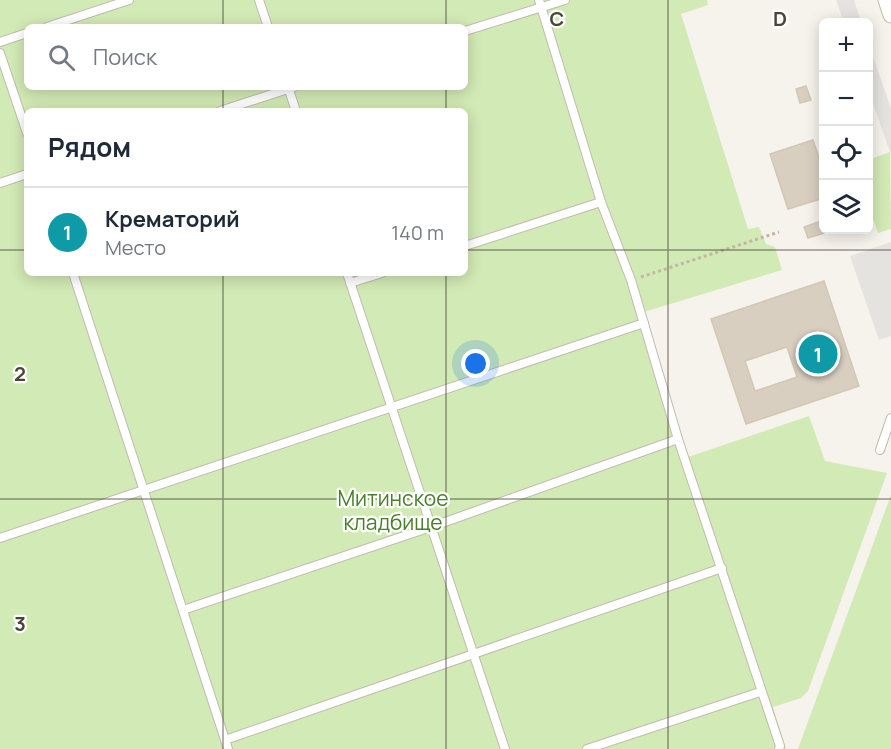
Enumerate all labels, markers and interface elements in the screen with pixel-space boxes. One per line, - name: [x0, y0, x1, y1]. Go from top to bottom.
- text: C: [550, 5, 564, 32]
- text: D: [773, 5, 787, 32]
- map controls: [819, 18, 873, 234]
- button: +: [819, 18, 873, 72]
- search box: [24, 24, 468, 90]
- icon: search: [45, 41, 78, 74]
- text: Поиск: [93, 42, 157, 72]
- button: −: [819, 72, 873, 126]
- button: locate: [819, 126, 873, 180]
- text: Рядом: [48, 129, 131, 165]
- button: layers: [819, 180, 873, 234]
- text: Крематорий: [105, 204, 240, 234]
- text: 1: [63, 219, 72, 246]
- text: 140 m: [391, 219, 444, 246]
- text: Место: [105, 234, 166, 261]
- pin: 1: [798, 332, 838, 376]
- your location: [461, 349, 490, 378]
- text: 2: [14, 360, 26, 387]
- park label: Митинское кладбище: [337, 484, 449, 536]
- text: 3: [14, 610, 26, 637]

